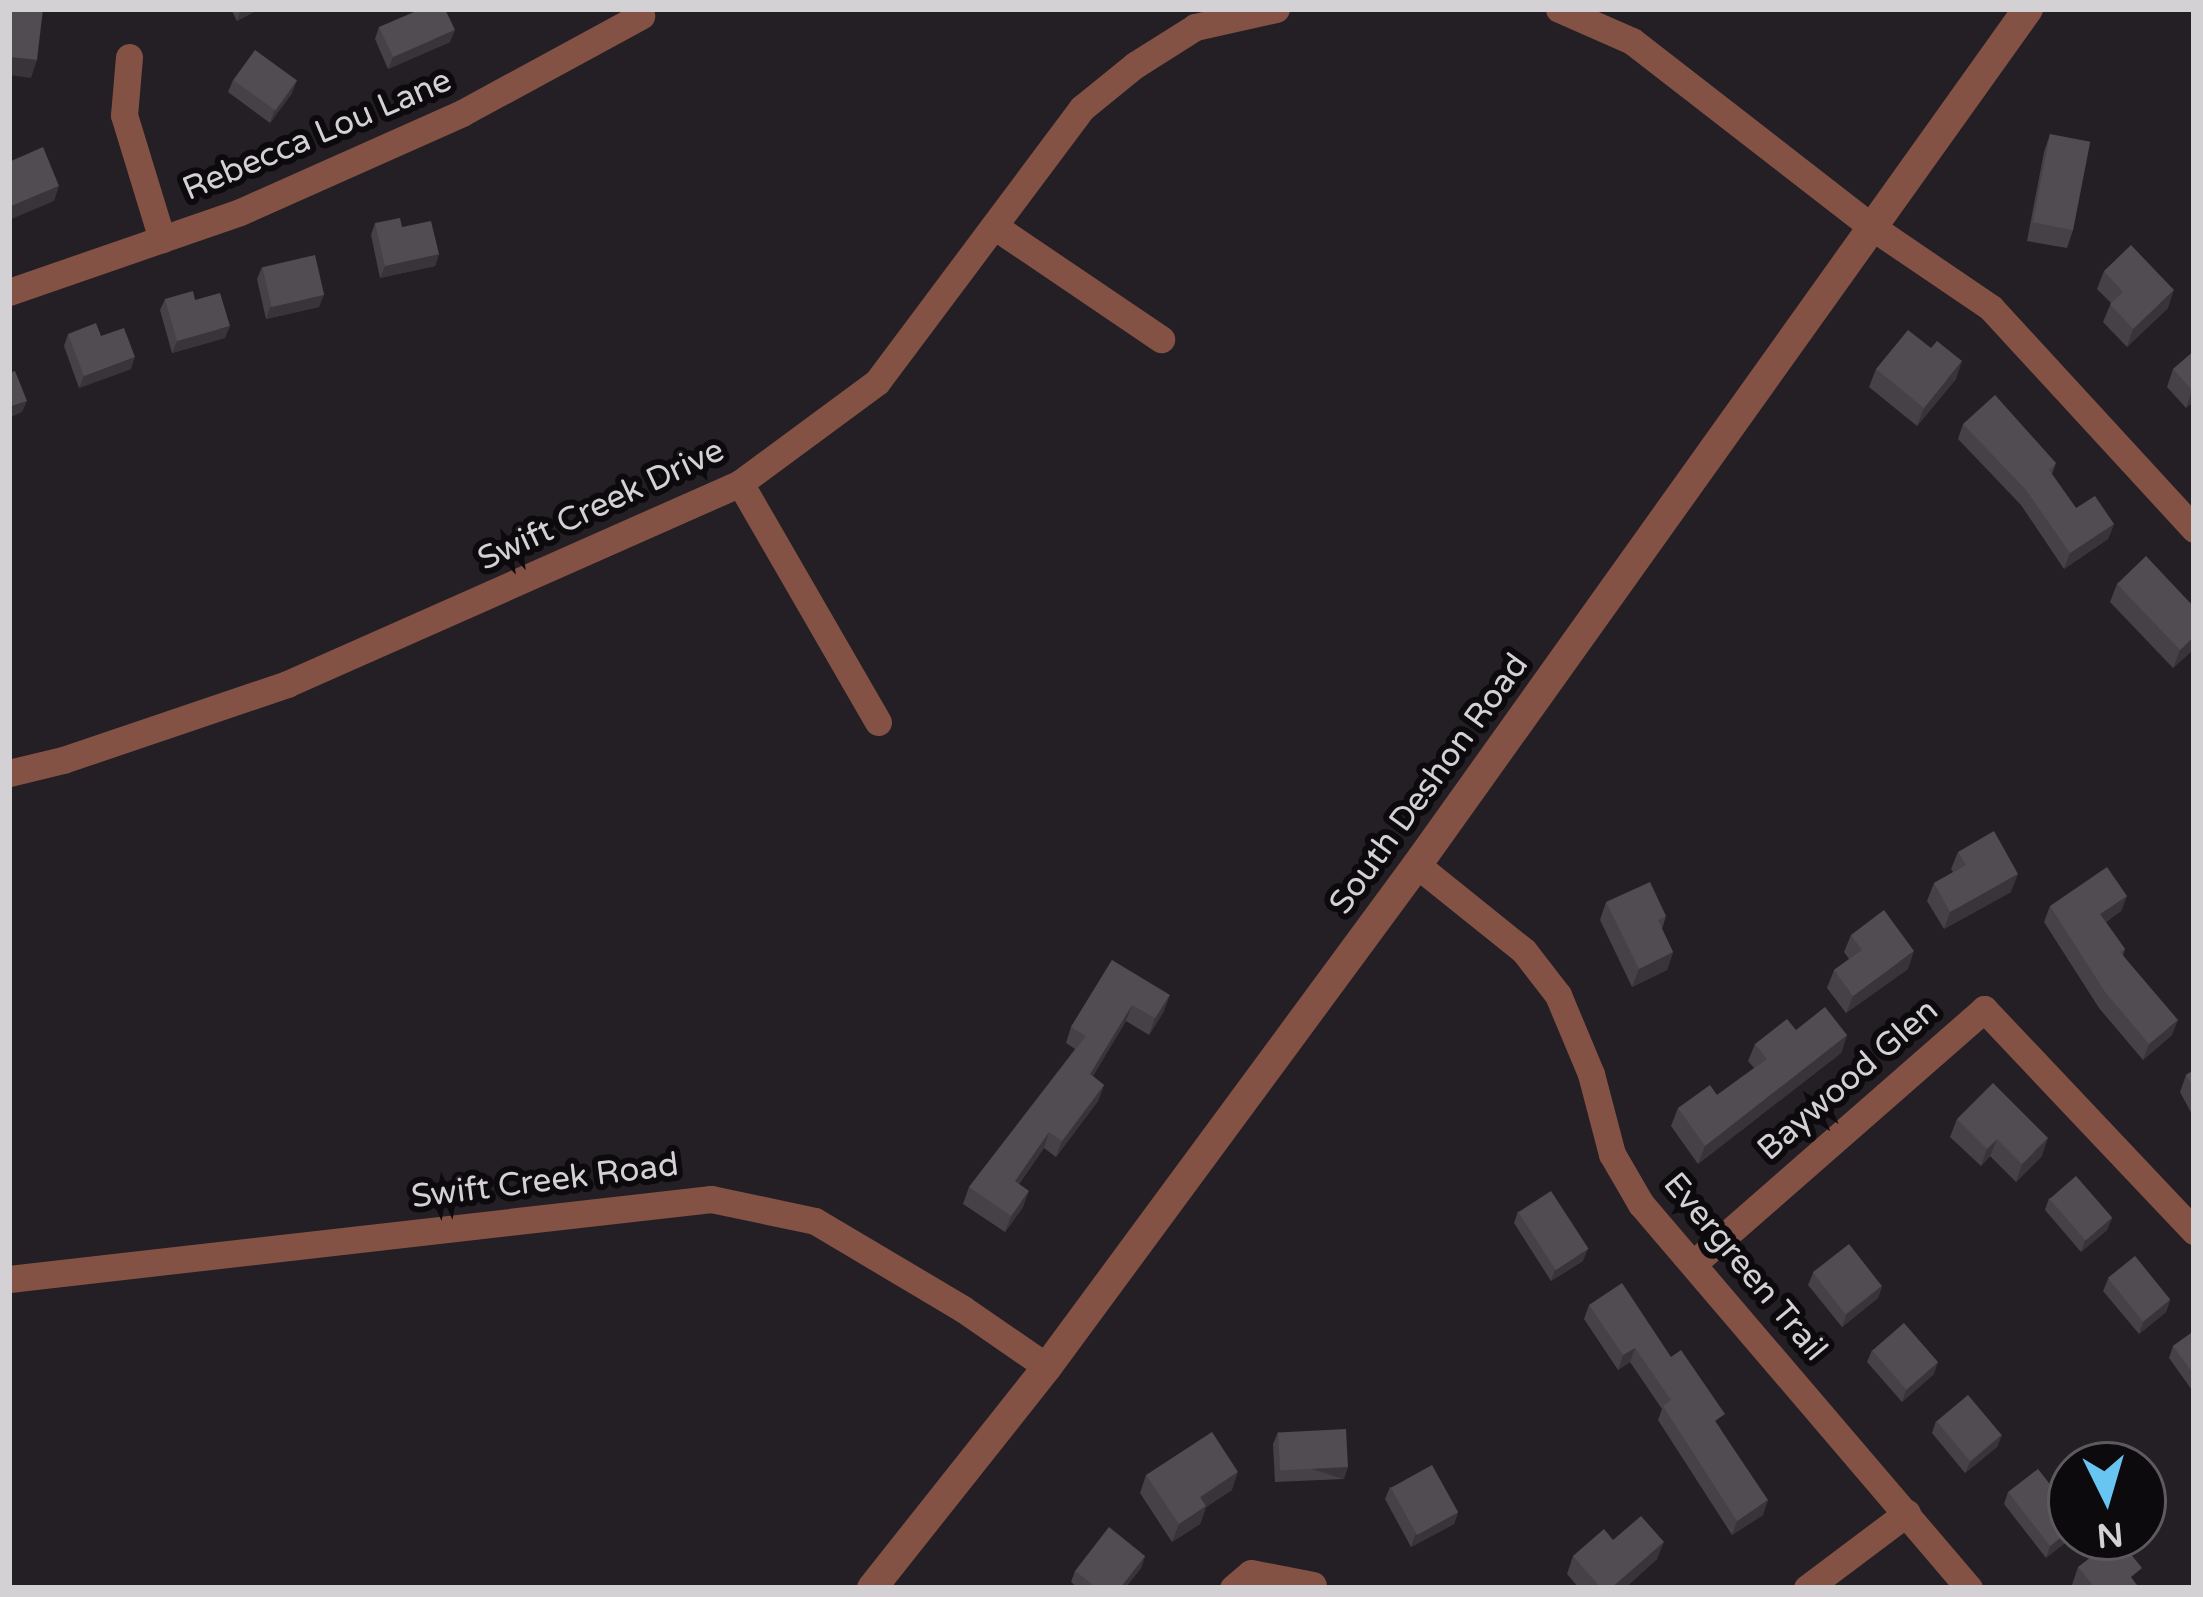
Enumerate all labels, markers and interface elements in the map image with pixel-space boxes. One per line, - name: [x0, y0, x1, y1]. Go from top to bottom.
- street label: Rebecca Lou Lane: [177, 61, 457, 209]
- street label: Swift Creek Drive: [472, 431, 730, 579]
- street label: South Deshon Road: [1321, 646, 1537, 922]
- street label: Baywood Glen: [1750, 991, 1946, 1169]
- street label: Swift Creek Road: [409, 1145, 681, 1217]
- street label: Evergreen Trail: [1655, 1165, 1835, 1369]
- north arrow: [2047, 1441, 2167, 1561]
- text: N: [2095, 1514, 2125, 1555]

